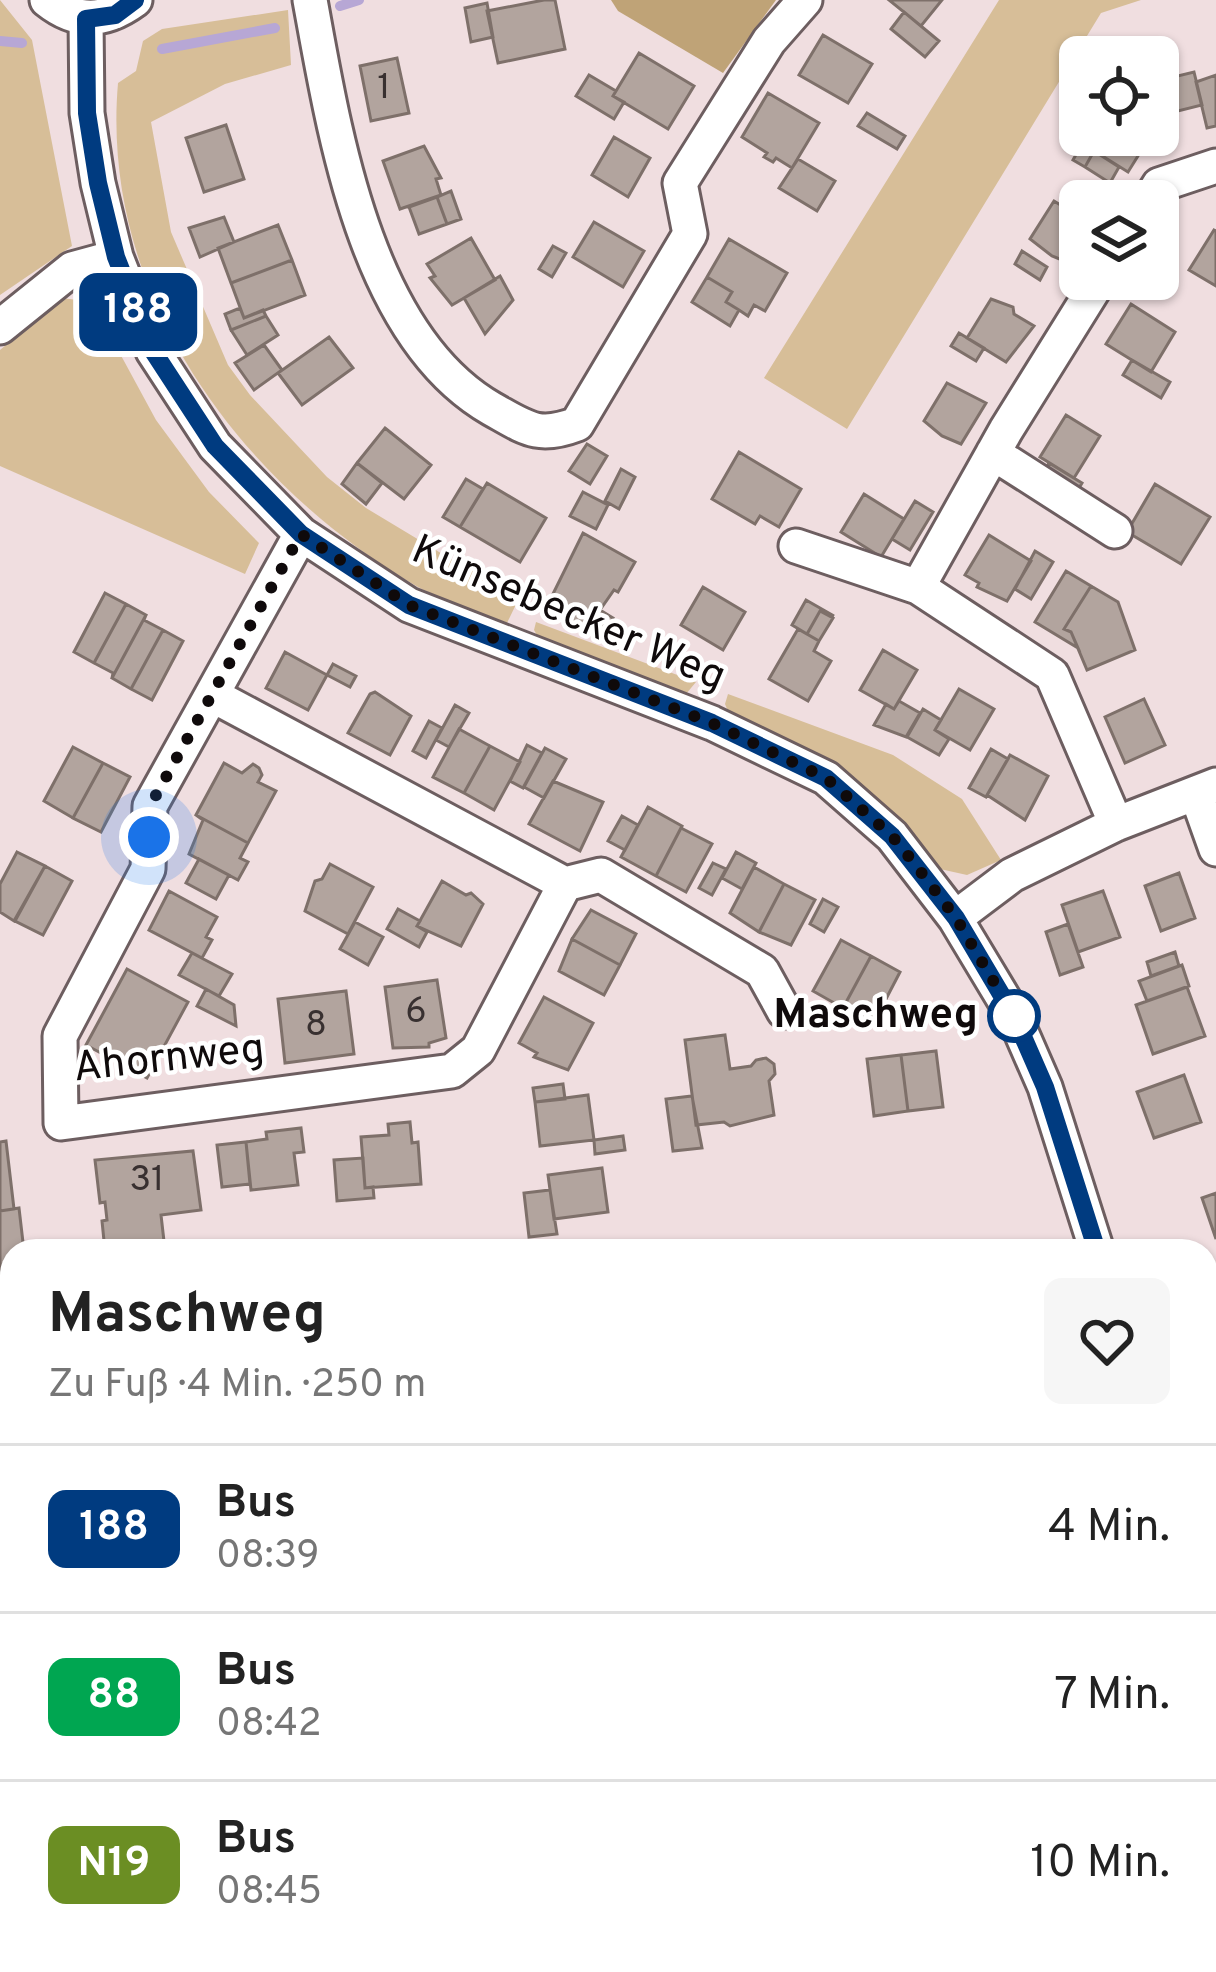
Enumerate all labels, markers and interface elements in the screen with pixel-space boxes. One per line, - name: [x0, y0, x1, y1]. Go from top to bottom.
- map controls: [1059, 36, 1179, 300]
- button: locate: [1059, 36, 1179, 156]
- house number: 1: [377, 66, 391, 112]
- button: layers: [1059, 180, 1179, 300]
- line badge: 188: [69, 273, 207, 351]
- text: 188: [103, 285, 173, 338]
- street label: Künsebecker Weg: [403, 525, 733, 705]
- your location: [119, 807, 179, 867]
- house number: 6: [405, 990, 427, 1036]
- place label: Maschweg: [773, 990, 978, 1043]
- marker: Maschweg: [989, 991, 1039, 1041]
- house number: 8: [305, 1003, 327, 1049]
- street label: Ahornweg: [71, 1024, 267, 1096]
- house number: 31: [129, 1158, 165, 1204]
- button: heart: [1044, 1278, 1170, 1404]
- text: Maschweg: [48, 1281, 326, 1353]
- text: Zu Fuß · 4 Min. · 250 m: [48, 1362, 426, 1411]
- text: Bus: [216, 1476, 296, 1533]
- text: 4 Min.: [1048, 1500, 1170, 1557]
- text: 188: [79, 1502, 149, 1555]
- text: 08:39: [216, 1533, 320, 1582]
- text: Bus: [216, 1644, 296, 1701]
- text: 7 Min.: [1054, 1668, 1170, 1725]
- text: 88: [88, 1670, 140, 1723]
- text: 08:42: [216, 1701, 322, 1750]
- text: Bus: [216, 1812, 296, 1869]
- text: 10 Min.: [1030, 1836, 1170, 1893]
- text: N19: [78, 1838, 150, 1891]
- text: 08:45: [216, 1869, 322, 1918]

